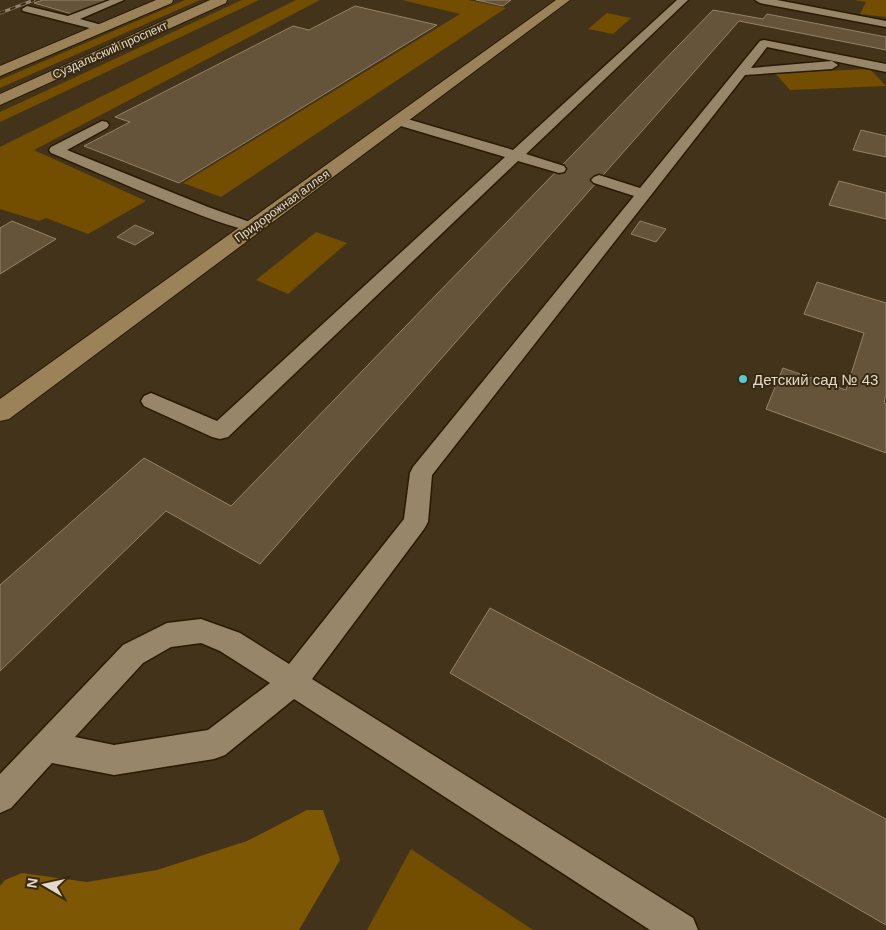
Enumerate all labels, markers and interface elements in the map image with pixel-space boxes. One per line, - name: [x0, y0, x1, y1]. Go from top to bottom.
- street label: Суздальский проспект: [50, 18, 170, 82]
- street label: Придорожная аллея: [232, 167, 332, 245]
- place label: Детский сад № 43: [753, 371, 878, 388]
- marker: Детский сад № 43: [737, 373, 749, 385]
- north arrow: [20, 860, 70, 910]
- text: N: [23, 877, 41, 889]

